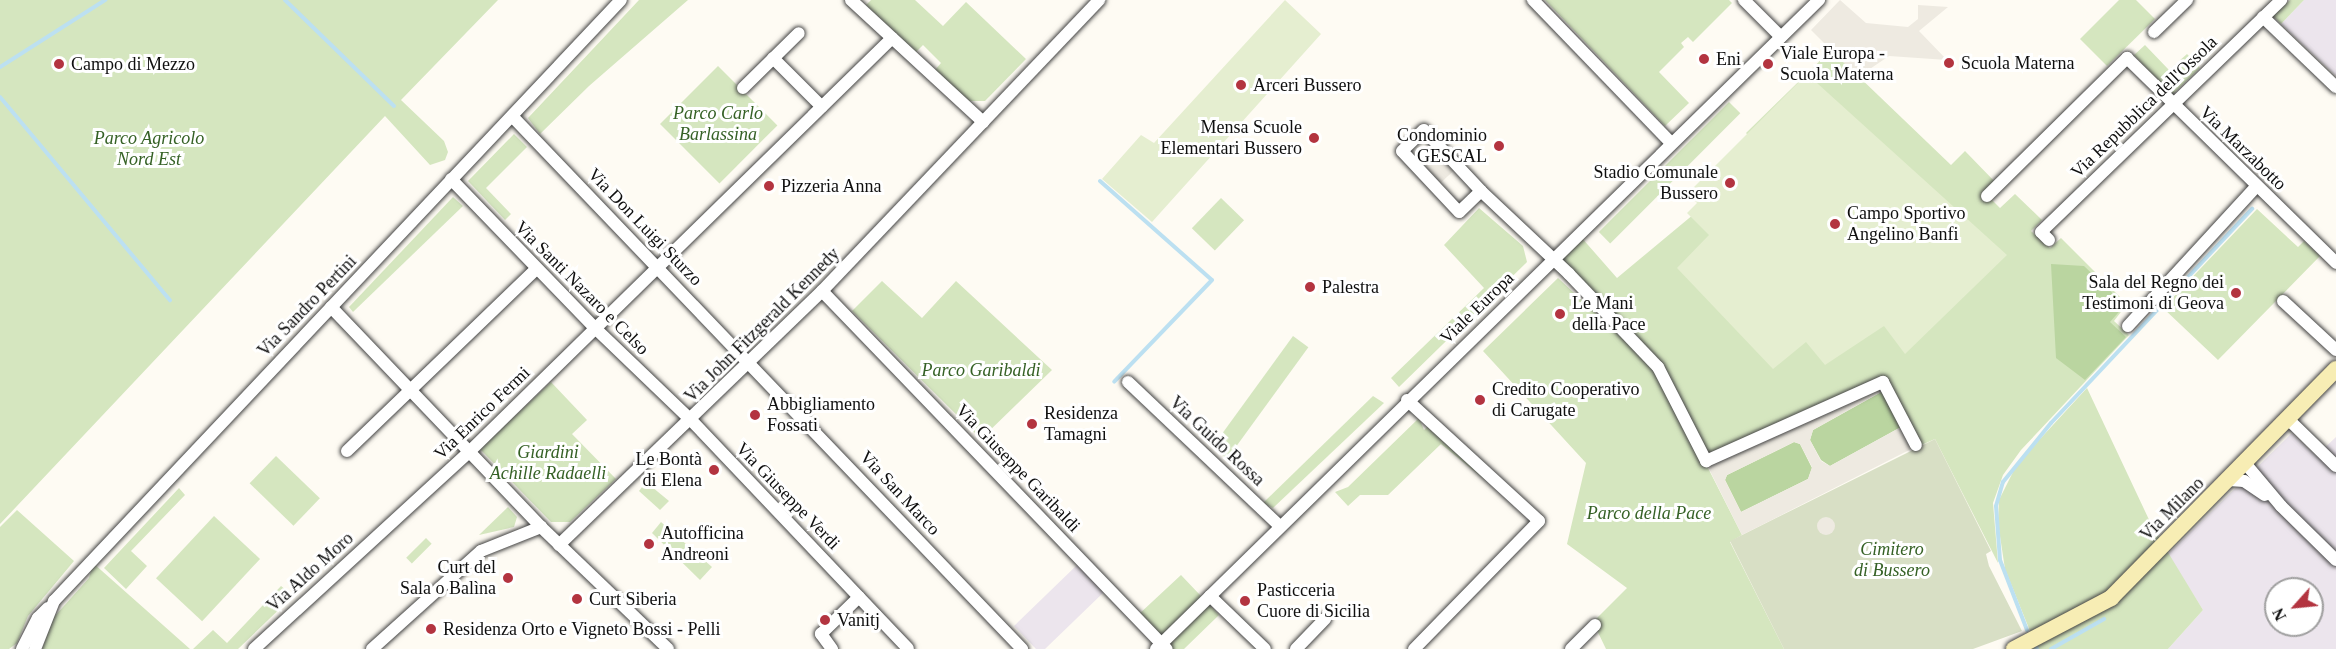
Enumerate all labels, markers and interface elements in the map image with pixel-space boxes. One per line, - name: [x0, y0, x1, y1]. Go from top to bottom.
- street label: Via Repubblica dell'Ossola: [2066, 31, 2222, 183]
- place label: Viale Europa - Scuola Materna: [1780, 43, 1893, 86]
- place label: Eni: [1716, 48, 1741, 70]
- marker: Eni: [1697, 52, 1711, 66]
- place label: Scuola Materna: [1961, 52, 2074, 74]
- place label: Campo di Mezzo: [71, 53, 195, 75]
- marker: Scuola Materna: [1942, 56, 1956, 70]
- marker: Campo di Mezzo: [52, 57, 66, 71]
- marker: Viale Europa - Scuola Materna: [1761, 57, 1775, 71]
- place label: Arceri Bussero: [1253, 74, 1361, 96]
- marker: Arceri Bussero: [1234, 78, 1248, 92]
- street label: Via Marzabotto: [2195, 101, 2291, 195]
- park label: Parco Carlo Barlassina: [673, 103, 763, 146]
- place label: Mensa Scuole Elementari Bussero: [1161, 117, 1302, 160]
- place label: Condominio GESCAL: [1397, 125, 1487, 168]
- park label: Parco Agricolo Nord Est: [94, 128, 204, 170]
- marker: Mensa Scuole Elementari Bussero: [1307, 131, 1321, 145]
- marker: Condominio GESCAL: [1492, 139, 1506, 153]
- place label: Stadio Comunale Bussero: [1594, 162, 1718, 204]
- street label: Via Don Luigi Sturzo: [583, 164, 707, 290]
- place label: Pizzeria Anna: [781, 175, 882, 197]
- marker: Stadio Comunale Bussero: [1723, 176, 1737, 190]
- marker: Pizzeria Anna: [762, 179, 776, 193]
- place label: Campo Sportivo Angelino Banfi: [1847, 203, 1966, 246]
- street label: Via Santi Nazaro e Celso: [510, 216, 654, 360]
- marker: Campo Sportivo Angelino Banfi: [1828, 217, 1842, 231]
- street label: Via John Fitzgerald Kennedy: [680, 243, 844, 407]
- street label: Via Sandro Pertini: [253, 251, 361, 361]
- street label: Viale Europa: [1436, 267, 1518, 349]
- place label: Sala del Regno dei Testimoni di Geova: [2082, 272, 2224, 314]
- place label: Palestra: [1322, 276, 1379, 298]
- marker: Palestra: [1303, 280, 1317, 294]
- marker: Sala del Regno dei Testimoni di Geova: [2229, 286, 2243, 300]
- place label: Le Mani della Pace: [1572, 293, 1645, 336]
- marker: Le Mani della Pace: [1553, 307, 1567, 321]
- park label: Parco Garibaldi: [922, 359, 1040, 381]
- street label: Via Enrico Fermi: [430, 362, 534, 464]
- place label: Credito Cooperativo di Carugate: [1492, 379, 1639, 422]
- street label: Via Guido Rossa: [1165, 392, 1269, 490]
- marker: Credito Cooperativo di Carugate: [1473, 393, 1487, 407]
- place label: Abbigliamento Fossati: [767, 394, 875, 436]
- street label: Via Giuseppe Garibaldi: [951, 399, 1085, 537]
- place label: Residenza Tamagni: [1044, 403, 1118, 446]
- marker: Abbigliamento Fossati: [748, 408, 762, 422]
- marker: Residenza Tamagni: [1025, 417, 1039, 431]
- street label: Via Giuseppe Verdi: [731, 438, 845, 554]
- park label: Giardini Achille Radaelli: [490, 442, 606, 484]
- street label: Via San Marco: [855, 446, 945, 540]
- place label: Le Bontà di Elena: [636, 449, 702, 492]
- marker: Le Bontà di Elena: [707, 463, 721, 477]
- street label: Via Milano: [2136, 473, 2208, 545]
- park label: Parco della Pace: [1587, 502, 1711, 524]
- place label: Autofficina Andreoni: [661, 523, 744, 566]
- street label: Via Aldo Moro: [262, 527, 358, 617]
- marker: Autofficina Andreoni: [642, 537, 656, 551]
- park label: Cimitero di Bussero: [1854, 539, 1930, 582]
- place label: Curt del Sala o Balìna: [400, 557, 496, 600]
- marker: Curt del Sala o Balìna: [501, 571, 515, 585]
- north arrow: [2264, 577, 2324, 637]
- place label: Pasticceria Cuore di Sicilia: [1257, 580, 1370, 622]
- place label: Curt Siberia: [589, 588, 676, 610]
- marker: Curt Siberia: [570, 592, 584, 606]
- marker: Pasticceria Cuore di Sicilia: [1238, 594, 1252, 608]
- text: N: [2269, 605, 2289, 624]
- place label: Vanitj: [837, 609, 880, 631]
- marker: Vanitj: [818, 613, 832, 627]
- place label: Residenza Orto e Vigneto Bossi - Pelli: [443, 618, 721, 640]
- marker: Residenza Orto e Vigneto Bossi - Pelli: [424, 622, 438, 636]

